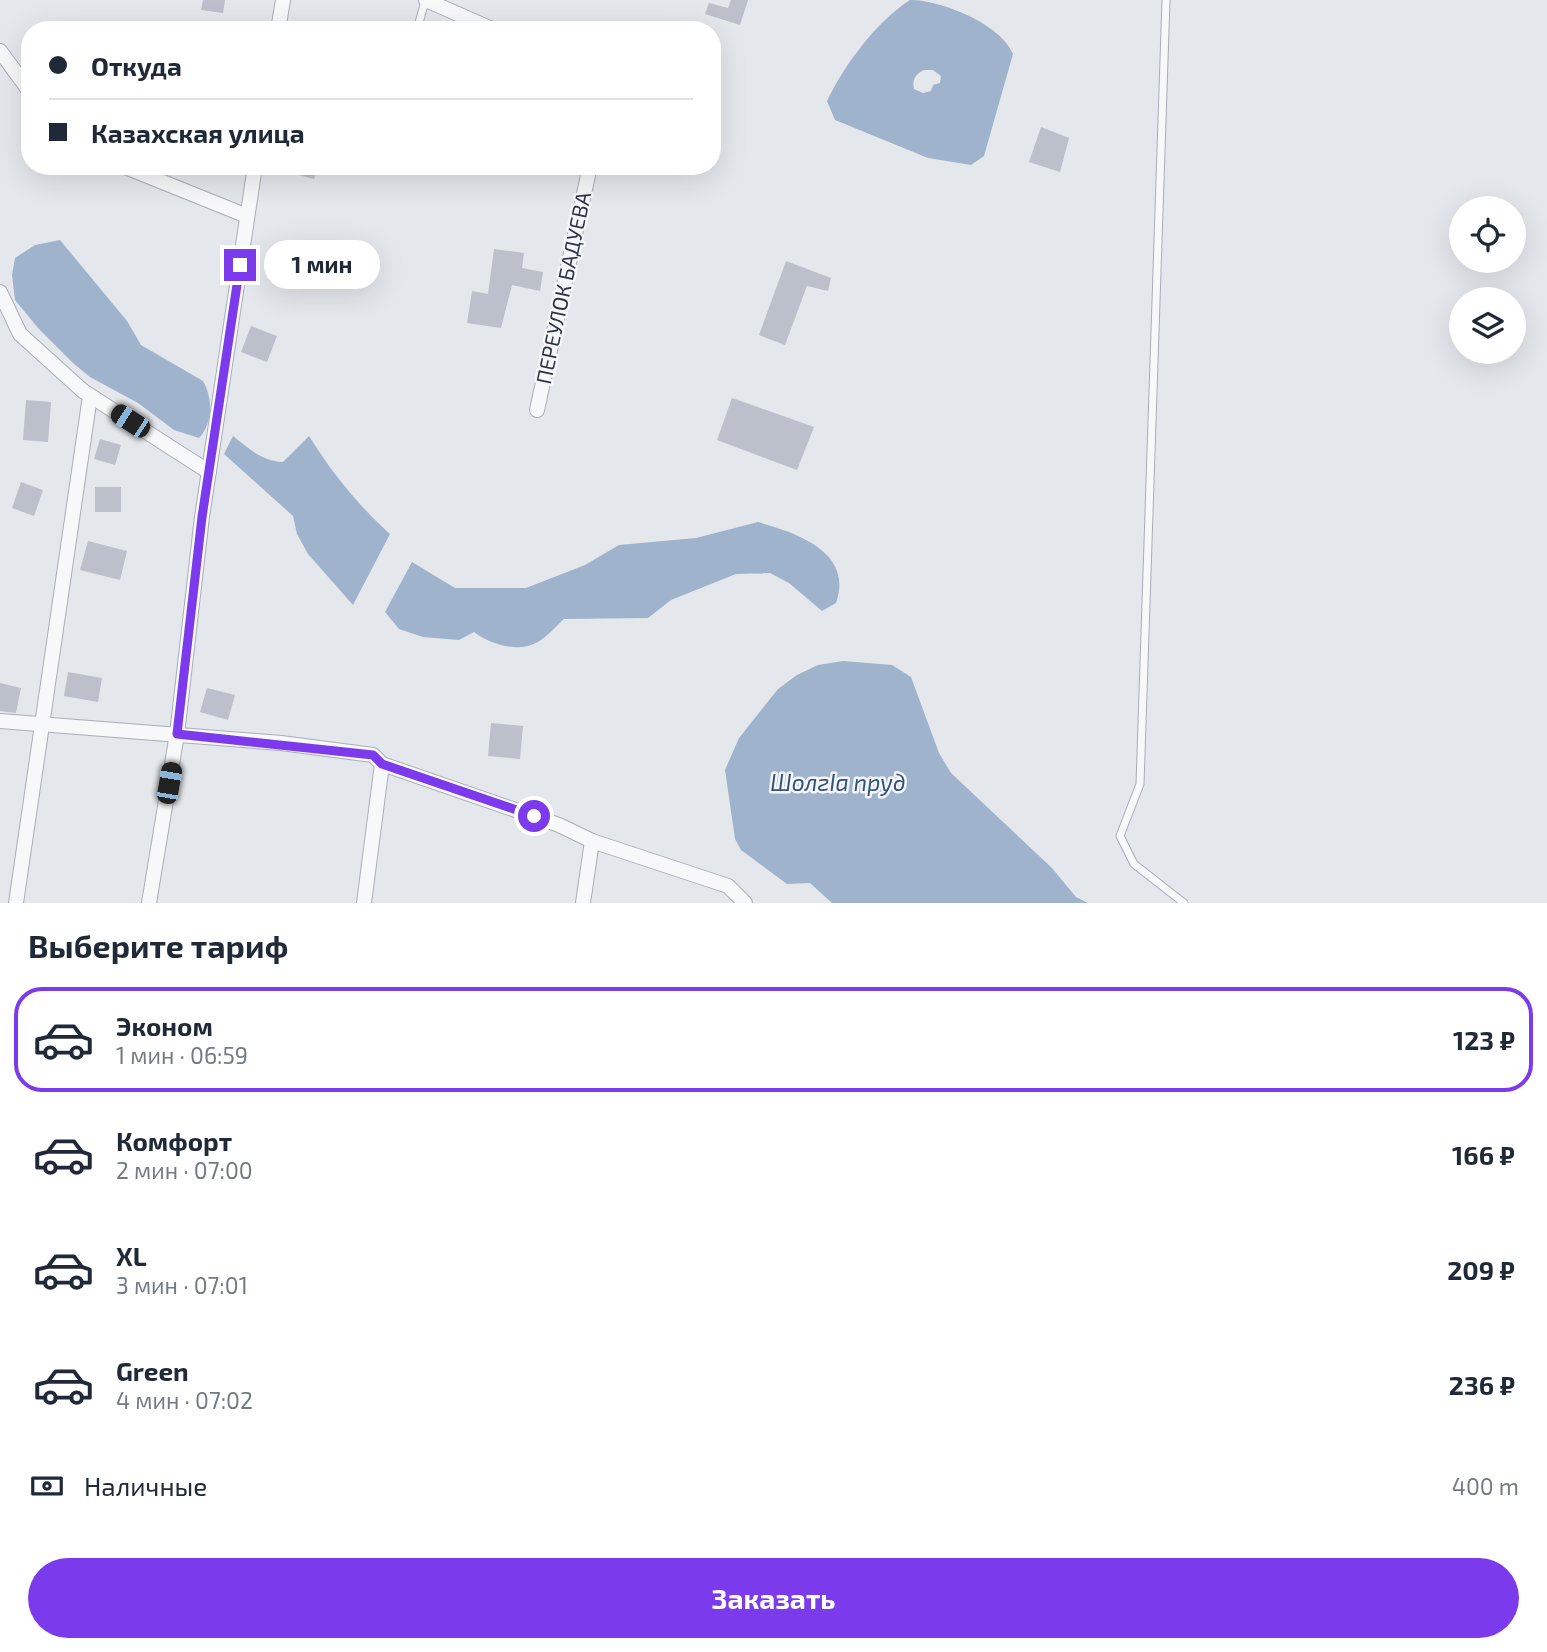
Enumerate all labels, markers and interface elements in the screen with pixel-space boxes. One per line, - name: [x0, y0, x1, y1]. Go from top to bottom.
- text: Откуда: [91, 50, 182, 81]
- text: Казахская улица: [91, 117, 305, 148]
- street label: ПЕРЕУЛОК БАДУЕВА: [530, 189, 595, 386]
- map controls: [1449, 196, 1526, 364]
- button: locate: [1449, 196, 1526, 273]
- callout: 1 мин: [264, 240, 380, 290]
- route end: [224, 249, 256, 281]
- text: 1 мин: [292, 250, 352, 278]
- button: layers: [1449, 287, 1526, 364]
- car: [107, 401, 154, 441]
- car: [156, 760, 183, 806]
- water label: ШолгIа пруд: [770, 768, 906, 796]
- route start: [518, 800, 550, 832]
- text: Выберите тариф: [28, 926, 288, 964]
- icon: car: [32, 1008, 95, 1071]
- text: Эконом: [116, 1010, 213, 1041]
- text: 123 ₽: [1453, 1024, 1515, 1055]
- text: 1 мин · 06:59: [116, 1041, 248, 1069]
- icon: car: [32, 1123, 95, 1186]
- text: Комфорт: [116, 1125, 232, 1156]
- text: 166 ₽: [1452, 1139, 1515, 1170]
- text: 2 мин · 07:00: [116, 1156, 253, 1184]
- icon: car: [32, 1238, 95, 1301]
- text: XL: [116, 1240, 147, 1271]
- text: 209 ₽: [1447, 1254, 1515, 1285]
- text: 3 мин · 07:01: [116, 1271, 248, 1299]
- icon: car: [32, 1353, 95, 1416]
- text: Green: [116, 1355, 189, 1386]
- text: 236 ₽: [1449, 1369, 1515, 1400]
- text: 4 мин · 07:02: [116, 1386, 253, 1414]
- icon: cash: [28, 1467, 66, 1505]
- text: Наличные: [84, 1470, 207, 1501]
- text: 400 m: [1452, 1472, 1519, 1500]
- button: Заказать: [28, 1558, 1519, 1638]

